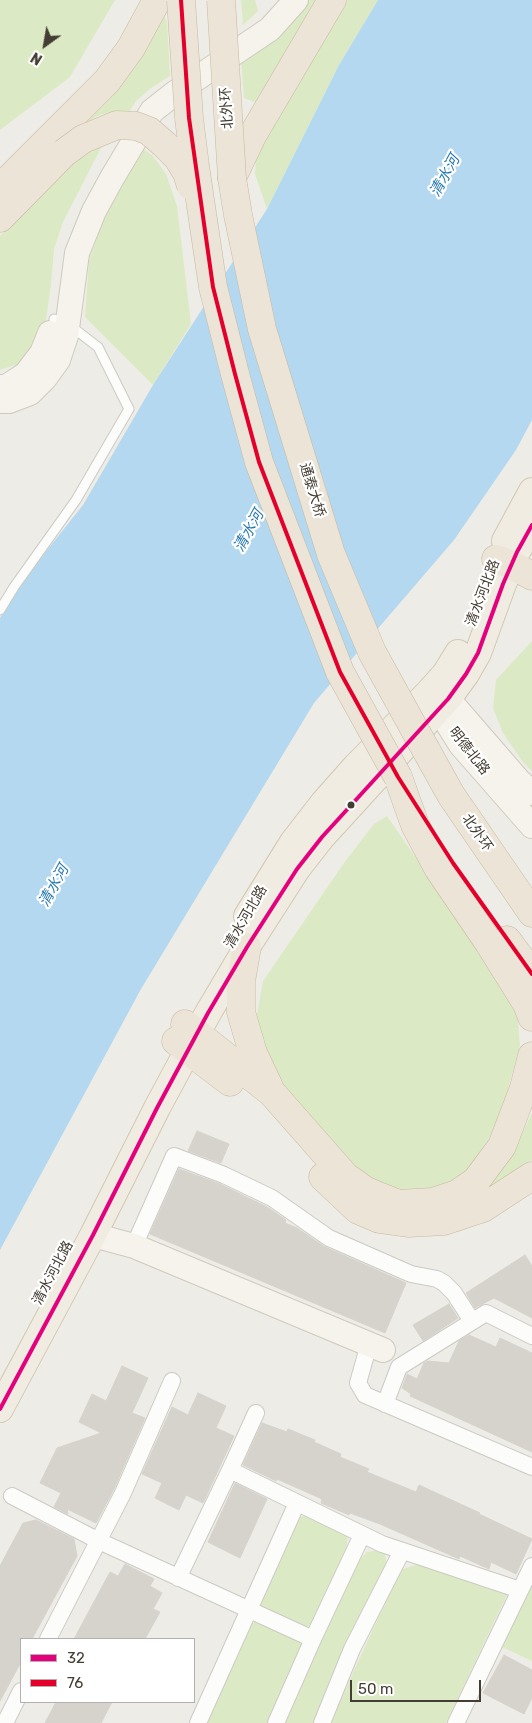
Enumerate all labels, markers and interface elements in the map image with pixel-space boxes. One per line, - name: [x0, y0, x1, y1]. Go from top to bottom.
- north arrow: [20, 20, 70, 70]
- text: N: [28, 48, 46, 68]
- street label: 北外环: [217, 86, 237, 130]
- water label: 清水河: [426, 152, 464, 200]
- street label: 通泰大桥: [296, 461, 328, 519]
- water label: 清水河: [230, 507, 268, 555]
- street label: 清水河北路: [463, 557, 503, 629]
- street label: 明德北路: [445, 724, 493, 778]
- unlabelled marker: [346, 800, 356, 810]
- street label: 北外环: [458, 811, 496, 855]
- water label: 清水河: [35, 862, 73, 910]
- street label: 清水河北路: [221, 882, 271, 952]
- street label: 清水河北路: [29, 1238, 77, 1308]
- legend: [20, 1638, 195, 1703]
- text: 32: [67, 1649, 85, 1667]
- scale bar: [352, 1670, 483, 1702]
- text: 76: [67, 1674, 83, 1692]
- text: 50 m: [358, 1680, 393, 1698]

